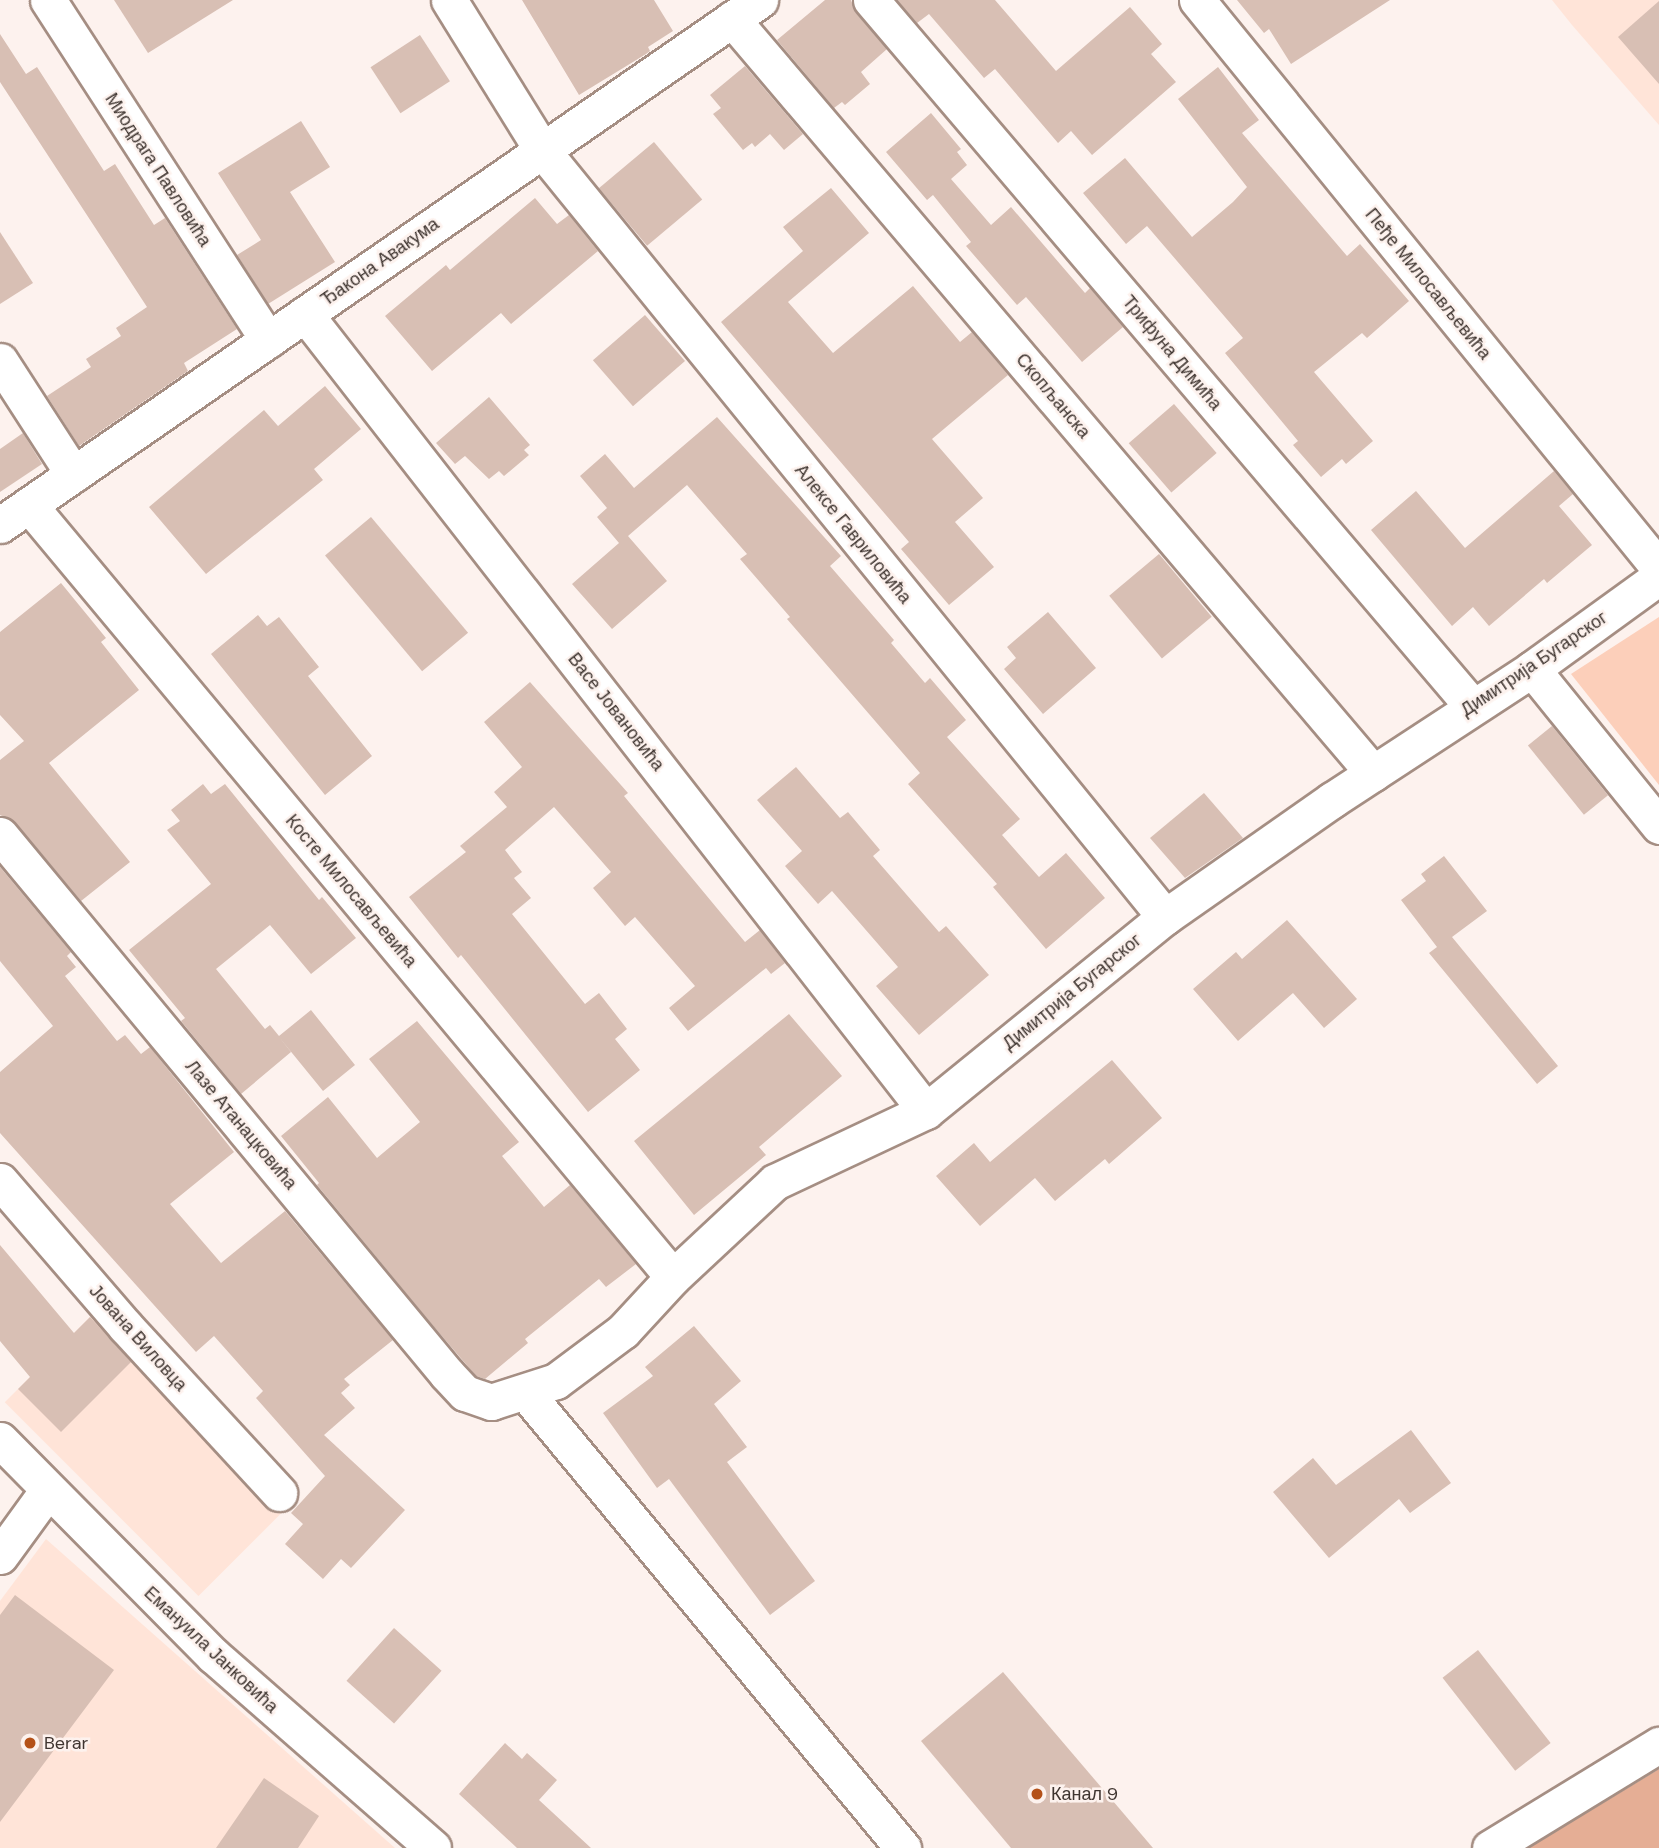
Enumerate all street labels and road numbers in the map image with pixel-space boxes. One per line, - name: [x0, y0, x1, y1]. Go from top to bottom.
- street label: Миодрага Павловића: [100, 89, 216, 251]
- street label: Пеђе Милосављевића: [1360, 204, 1496, 364]
- street label: Ђакона Авакума: [317, 213, 443, 311]
- street label: Трифуна Димића: [1118, 291, 1226, 415]
- street label: Скопљанска: [1011, 349, 1095, 443]
- street label: Алексе Гавриловића: [790, 460, 916, 608]
- street label: Димитрија Бугарског: [1457, 607, 1611, 721]
- street label: Васе Јовановића: [563, 649, 669, 775]
- street label: Косте Милосављевића: [281, 810, 421, 972]
- street label: Димитрија Бугарског: [998, 929, 1146, 1055]
- street label: Лазе Атанацковића: [181, 1056, 301, 1194]
- street label: Јована Виловца: [85, 1280, 191, 1396]
- street label: Емануила Јанковића: [140, 1582, 282, 1718]

